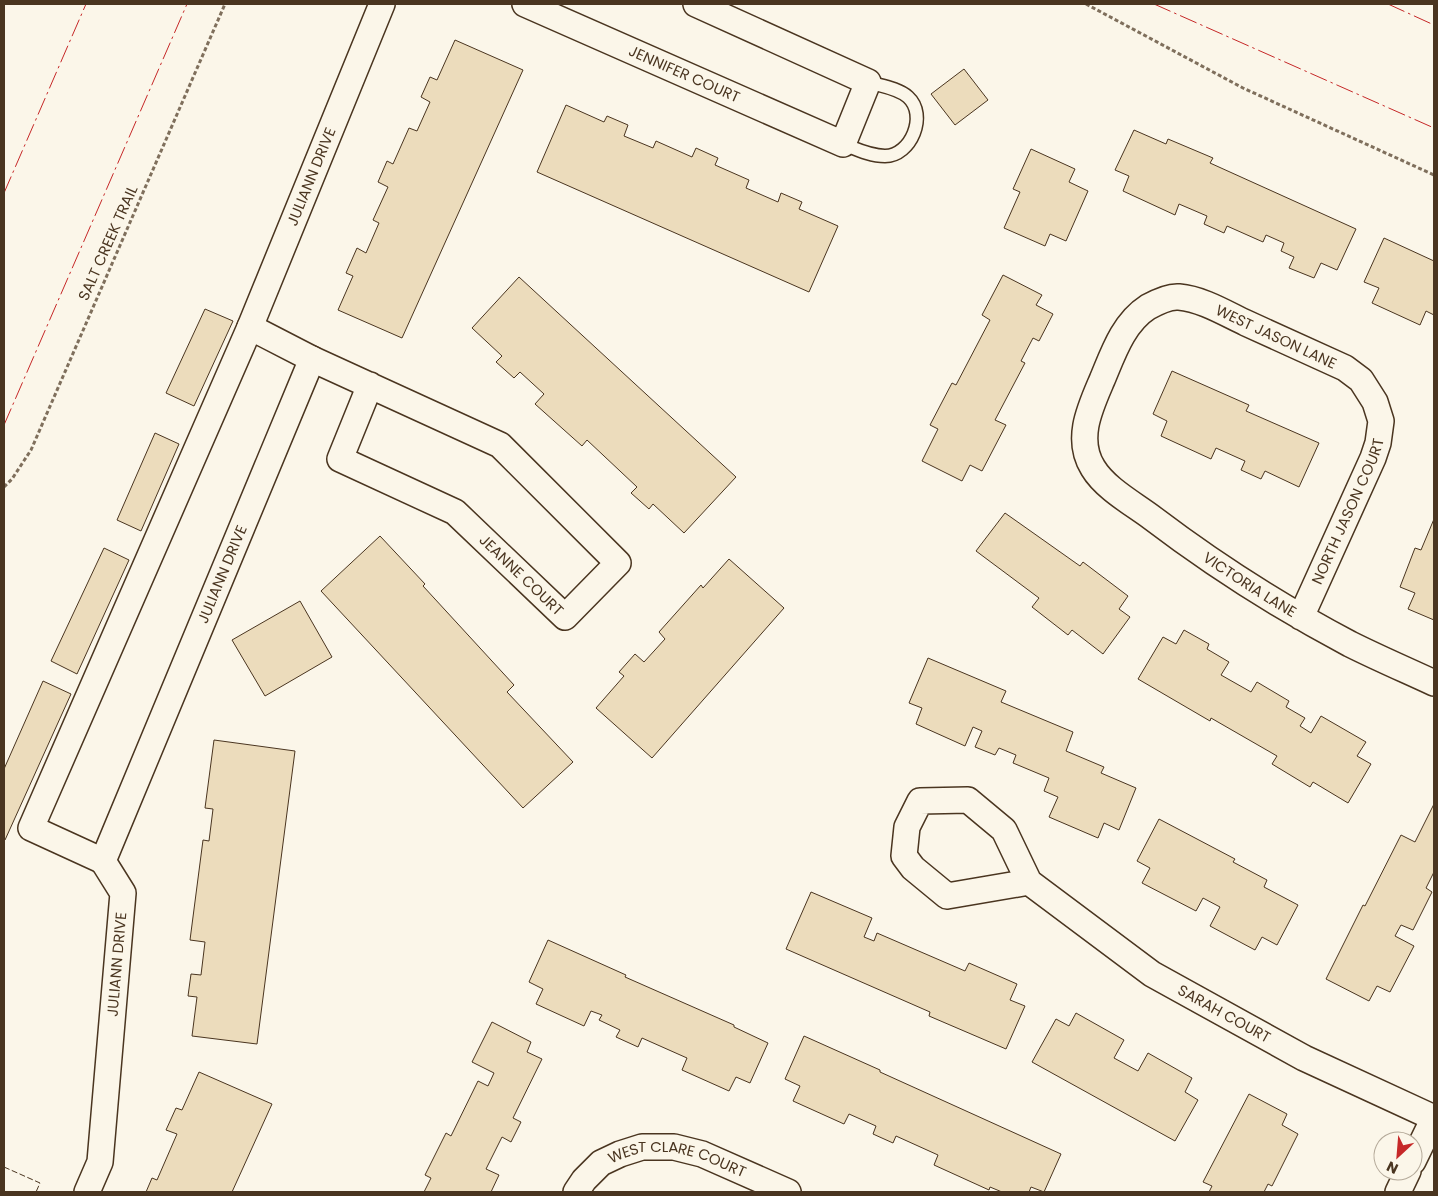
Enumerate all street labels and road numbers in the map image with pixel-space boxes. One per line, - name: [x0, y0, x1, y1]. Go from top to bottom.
- street label: JENNIFER COURT: [625, 40, 743, 107]
- street label: JULIANN DRIVE: [281, 124, 341, 229]
- street label: SALT CREEK TRAIL: [73, 181, 143, 304]
- street label: WEST JASON LANE: [1212, 299, 1340, 374]
- street label: NORTH JASON COURT: [1306, 437, 1389, 587]
- street label: JULIANN DRIVE: [192, 522, 252, 626]
- street label: JEANNE COURT: [475, 529, 568, 620]
- street label: VICTORIA LANE: [1199, 547, 1301, 622]
- street label: JULIANN DRIVE: [101, 911, 131, 1017]
- street label: SARAH COURT: [1174, 979, 1275, 1048]
- street label: WEST CLARE COURT: [604, 1136, 750, 1182]

